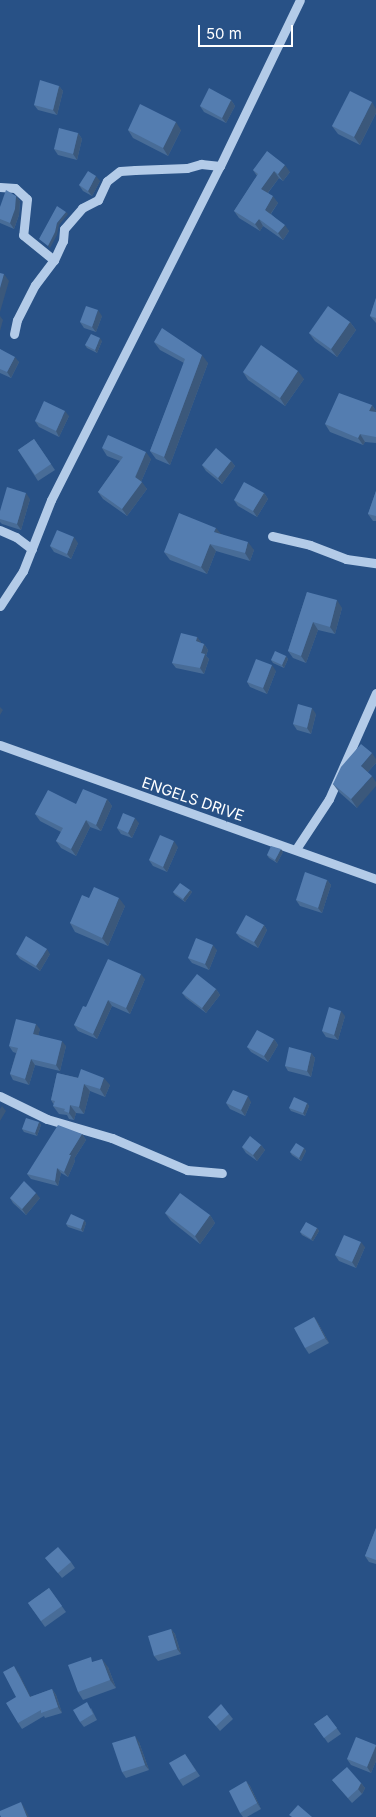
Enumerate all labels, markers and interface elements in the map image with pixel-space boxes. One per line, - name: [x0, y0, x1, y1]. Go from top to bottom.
- scale bar: [201, 15, 296, 47]
- text: 50 m: [206, 24, 242, 43]
- street label: ENGELS DRIVE: [140, 773, 246, 825]

